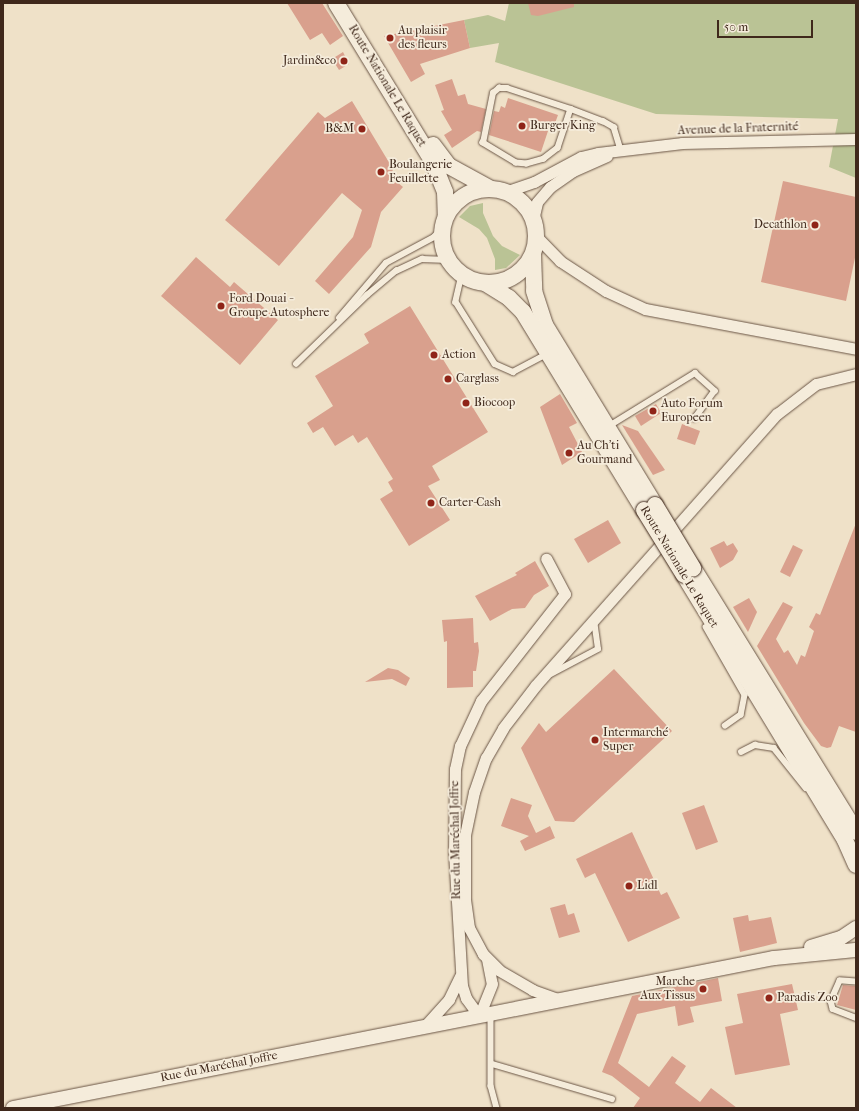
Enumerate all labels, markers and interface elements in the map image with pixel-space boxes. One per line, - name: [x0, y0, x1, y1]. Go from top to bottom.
- scale bar: [719, 12, 815, 38]
- text: 50 m: [724, 20, 748, 34]
- street label: Route Nationale Le Raquet: [345, 22, 429, 150]
- place label: Au plaisir des fleurs: [398, 24, 447, 52]
- marker: Au plaisir des fleurs: [385, 33, 395, 43]
- place label: Jardin&co: [283, 54, 336, 68]
- marker: Jardin&co: [339, 56, 349, 66]
- place label: Burger King: [530, 119, 595, 133]
- street label: Avenue de la Fraternité: [677, 120, 799, 138]
- marker: Burger King: [517, 121, 527, 131]
- place label: B&M: [325, 122, 354, 136]
- marker: B&M: [357, 124, 367, 134]
- place label: Boulangerie Feuillette: [389, 158, 452, 186]
- marker: Boulangerie Feuillette: [376, 167, 386, 177]
- place label: Decathlon: [754, 218, 807, 232]
- marker: Decathlon: [810, 220, 820, 230]
- place label: Ford Douai - Groupe Autosphere: [229, 292, 330, 320]
- marker: Ford Douai - Groupe Autosphere: [216, 301, 226, 311]
- place label: Action: [442, 348, 476, 362]
- marker: Action: [429, 350, 439, 360]
- place label: Carglass: [456, 372, 499, 386]
- marker: Carglass: [443, 374, 453, 384]
- place label: Biocoop: [474, 396, 515, 410]
- place label: Auto Forum Europeen: [661, 397, 723, 425]
- marker: Biocoop: [461, 398, 471, 408]
- marker: Auto Forum Europeen: [648, 406, 658, 416]
- place label: Au Ch'ti Gourmand: [577, 439, 632, 467]
- marker: Au Ch'ti Gourmand: [564, 448, 574, 458]
- place label: Carter-Cash: [439, 496, 501, 510]
- marker: Carter-Cash: [426, 498, 436, 508]
- street label: Route Nationale Le Raquet: [637, 503, 721, 631]
- place label: Intermarché Super: [603, 726, 668, 754]
- marker: Intermarché Super: [590, 735, 600, 745]
- street label: Rue du Maréchal Joffre: [448, 780, 464, 900]
- place label: Lidl: [637, 879, 658, 893]
- marker: Lidl: [624, 881, 634, 891]
- place label: Marche Aux Tissus: [640, 975, 695, 1003]
- marker: Marche Aux Tissus: [698, 984, 708, 994]
- place label: Paradis Zoo: [777, 991, 838, 1005]
- marker: Paradis Zoo: [764, 993, 774, 1003]
- street label: Rue du Maréchal Joffre: [159, 1049, 279, 1085]

